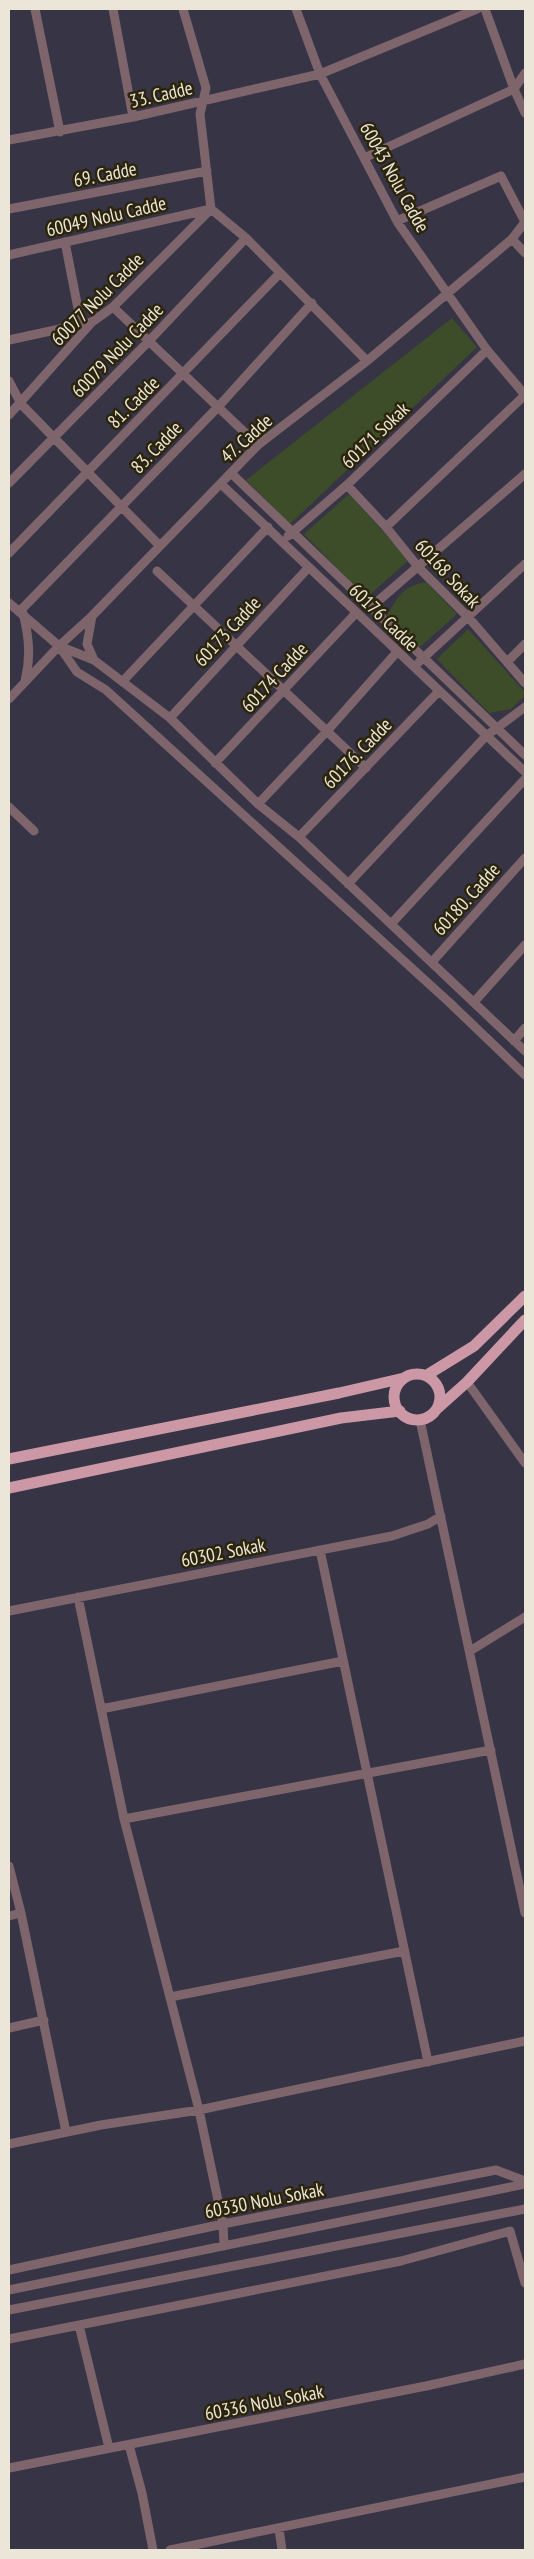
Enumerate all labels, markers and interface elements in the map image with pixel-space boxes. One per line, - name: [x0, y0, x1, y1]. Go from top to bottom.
- street label: 33. Cadde: [127, 75, 195, 113]
- street label: 60043 Nolu Cadde: [355, 118, 435, 236]
- street label: 69. Cadde: [71, 156, 139, 192]
- street label: 60049 Nolu Cadde: [44, 191, 168, 241]
- street label: 60077 Nolu Cadde: [46, 247, 149, 350]
- street label: 60079 Nolu Cadde: [66, 298, 168, 402]
- street label: 81. Cadde: [102, 371, 164, 433]
- street label: 60171 Sokak: [336, 396, 415, 473]
- street label: 47. Cadde: [215, 408, 277, 468]
- street label: 83. Cadde: [125, 416, 187, 478]
- street label: 60168 Sokak: [410, 534, 486, 613]
- street label: 60176 Cadde: [344, 578, 424, 656]
- street label: 60173 Cadde: [189, 591, 266, 671]
- street label: 60174 Cadde: [236, 637, 313, 717]
- street label: 60176. Cadde: [317, 712, 397, 793]
- street label: 60180. Cadde: [427, 858, 505, 940]
- street label: 60302 Sokak: [179, 1532, 268, 1572]
- street label: 60330 Nolu Sokak: [203, 2177, 326, 2223]
- street label: 60336 Nolu Sokak: [203, 2379, 326, 2425]

